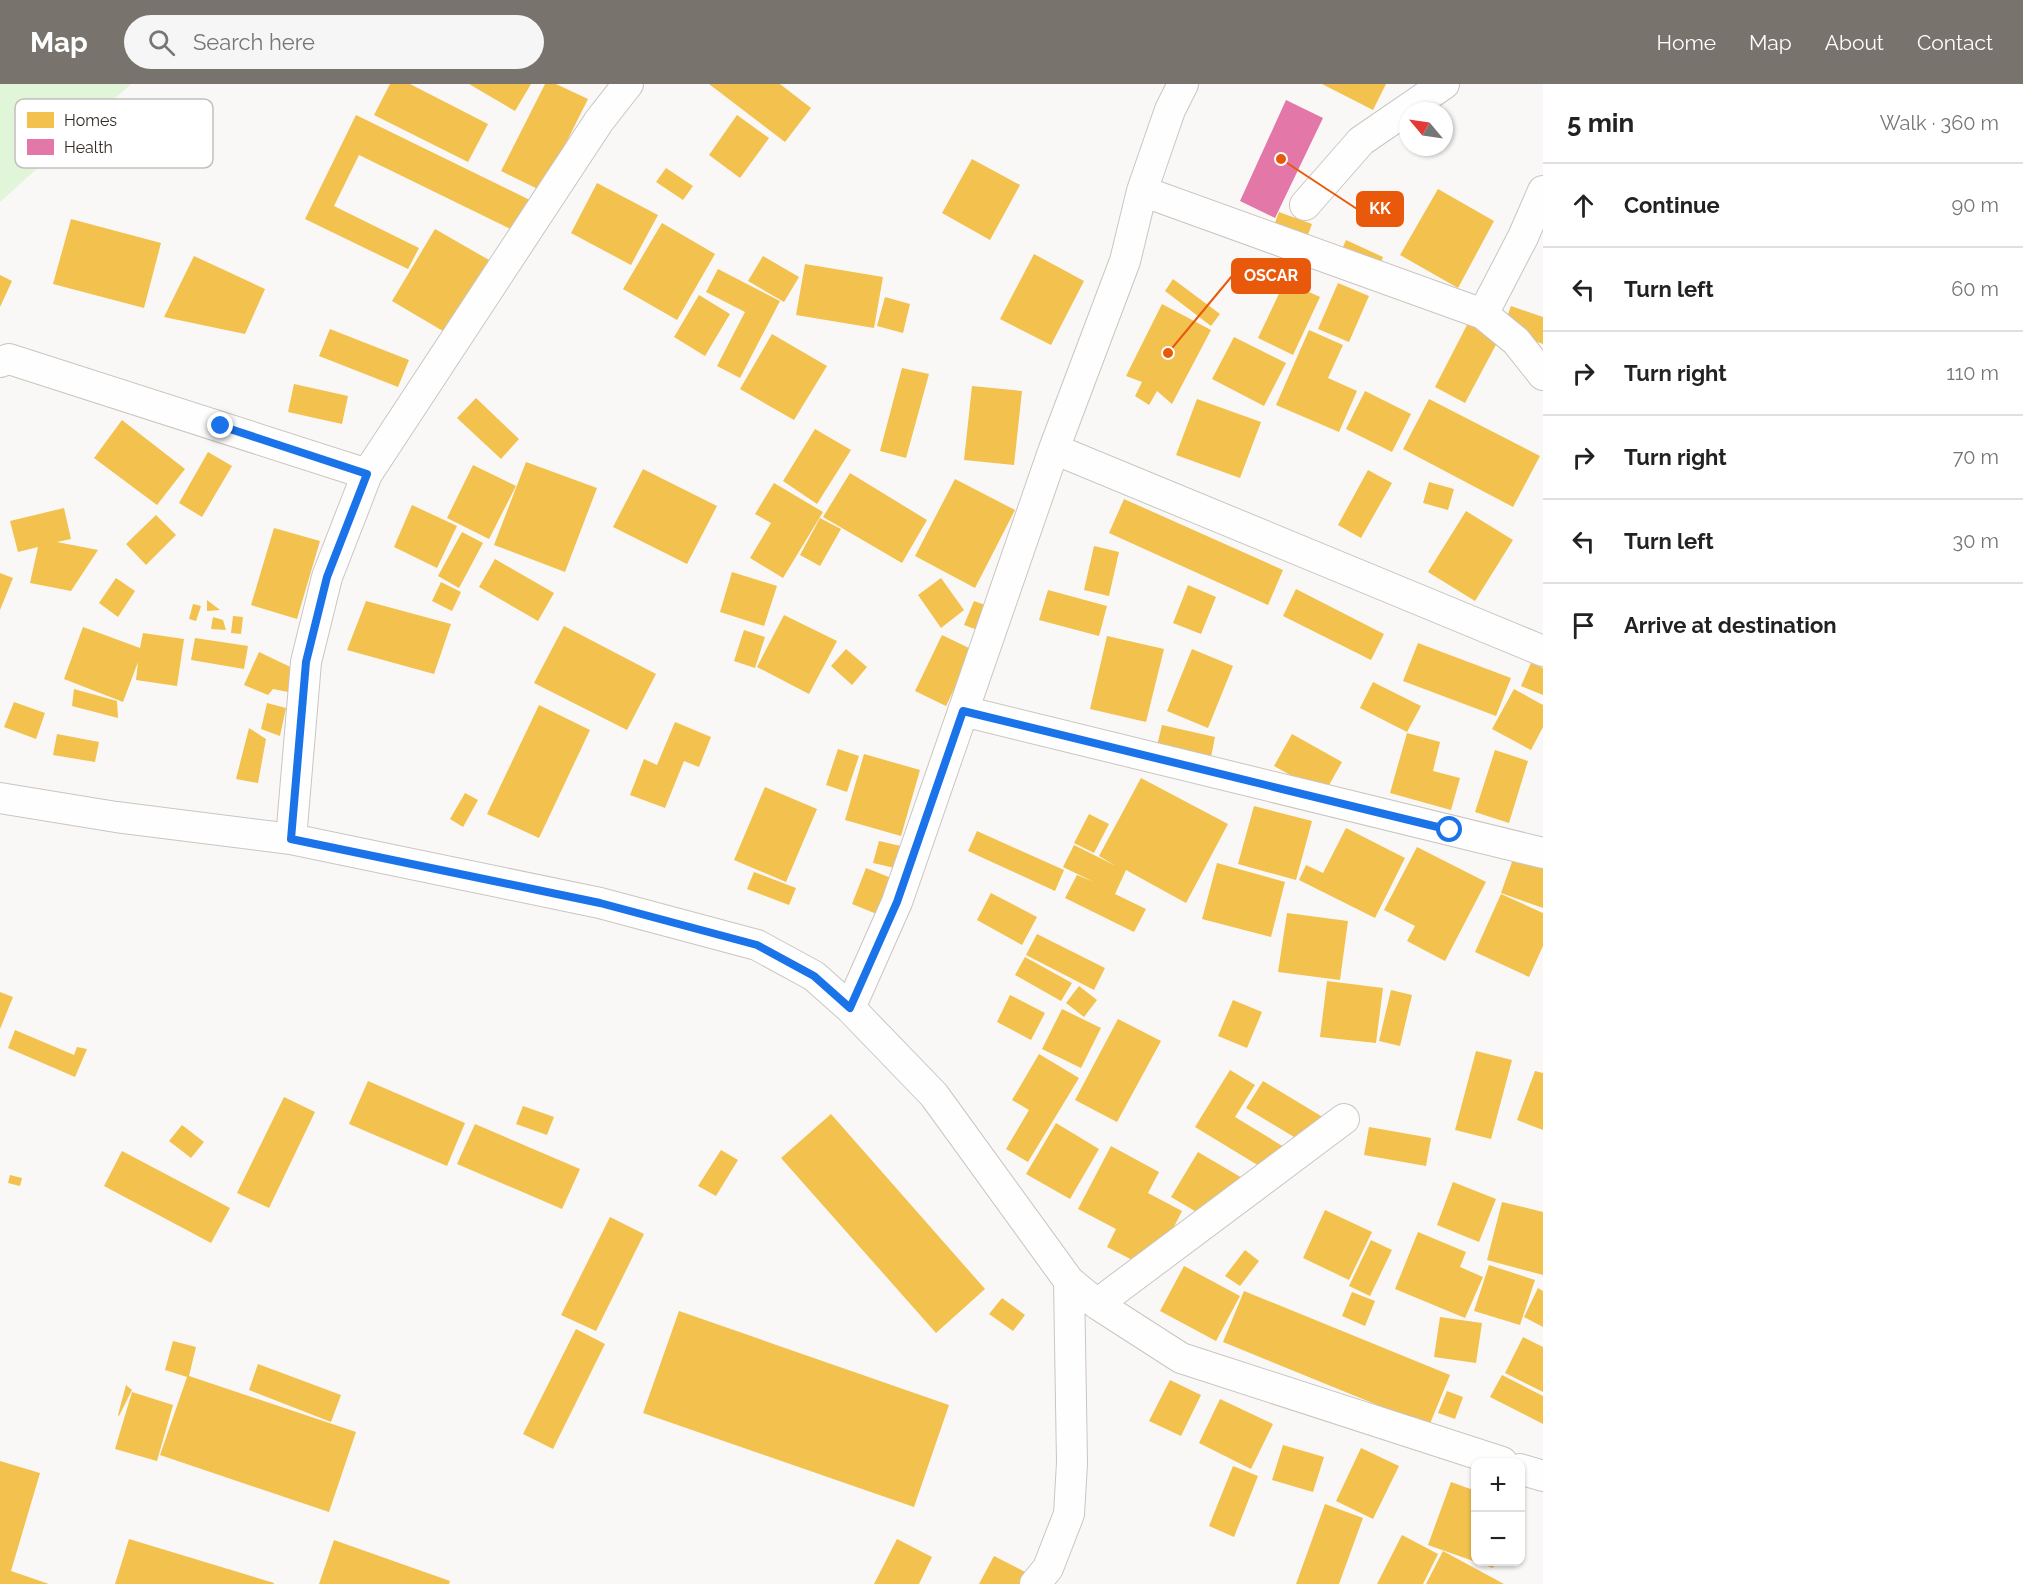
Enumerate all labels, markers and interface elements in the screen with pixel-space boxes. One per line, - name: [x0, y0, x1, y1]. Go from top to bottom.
- search box: [124, 15, 544, 69]
- text: Map: [30, 26, 88, 59]
- icon: search: [145, 26, 178, 59]
- text: Search here: [193, 29, 315, 55]
- text: Home: [1657, 30, 1716, 55]
- text: Map: [1749, 30, 1792, 55]
- text: About: [1825, 30, 1884, 55]
- text: Contact: [1917, 30, 1993, 55]
- legend: [15, 99, 213, 168]
- north arrow: [1399, 102, 1453, 156]
- text: 5 min: [1567, 108, 1634, 138]
- text: Homes: [64, 111, 117, 130]
- text: Walk · 360 m: [1880, 111, 1999, 135]
- text: Health: [64, 138, 113, 157]
- icon: ahead: [1567, 189, 1600, 222]
- callout: KK: [1357, 192, 1403, 226]
- text: Continue: [1624, 192, 1720, 218]
- text: 90 m: [1952, 193, 1999, 217]
- text: KK: [1369, 199, 1391, 218]
- callout: OSCAR: [1232, 259, 1310, 293]
- text: OSCAR: [1244, 266, 1298, 285]
- icon: left: [1567, 273, 1600, 306]
- text: Turn left: [1624, 276, 1714, 302]
- text: 60 m: [1951, 277, 1999, 301]
- icon: right: [1567, 357, 1600, 390]
- text: Turn right: [1624, 360, 1727, 386]
- text: 110 m: [1946, 361, 1999, 385]
- route end: [207, 412, 233, 438]
- icon: right: [1567, 441, 1600, 474]
- text: Turn right: [1624, 444, 1727, 470]
- text: 70 m: [1953, 445, 1999, 469]
- icon: left: [1567, 525, 1600, 558]
- text: Turn left: [1624, 528, 1714, 554]
- text: 30 m: [1953, 529, 1999, 553]
- icon: arrive: [1567, 609, 1600, 642]
- text: Arrive at destination: [1624, 612, 1837, 638]
- route start: [1436, 816, 1462, 842]
- map controls: [1471, 1458, 1525, 1566]
- button: +: [1471, 1458, 1525, 1512]
- button: −: [1471, 1512, 1525, 1566]

